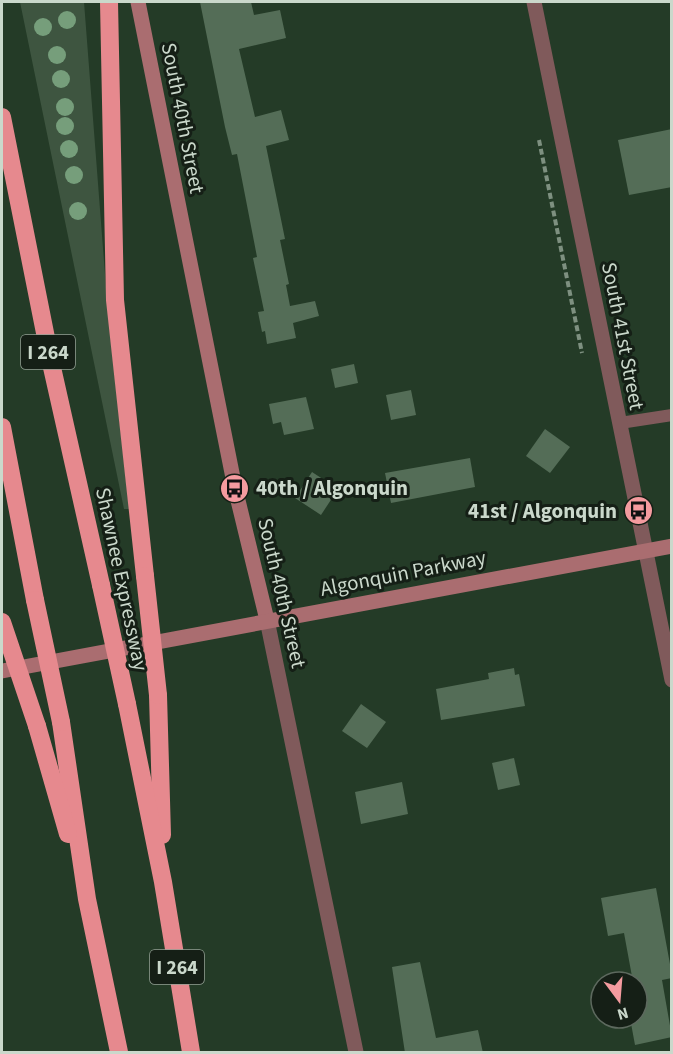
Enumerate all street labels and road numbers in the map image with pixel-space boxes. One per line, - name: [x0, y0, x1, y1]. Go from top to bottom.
- street label: South 40th Street: [154, 40, 212, 196]
- street label: South 41st Street: [594, 260, 652, 412]
- road number: I 264: [21, 335, 75, 369]
- street label: Shawnee Expressway: [88, 485, 156, 674]
- street label: South 40th Street: [250, 515, 314, 671]
- street label: Algonquin Parkway: [317, 542, 489, 604]
- road number: I 264: [150, 950, 204, 984]

